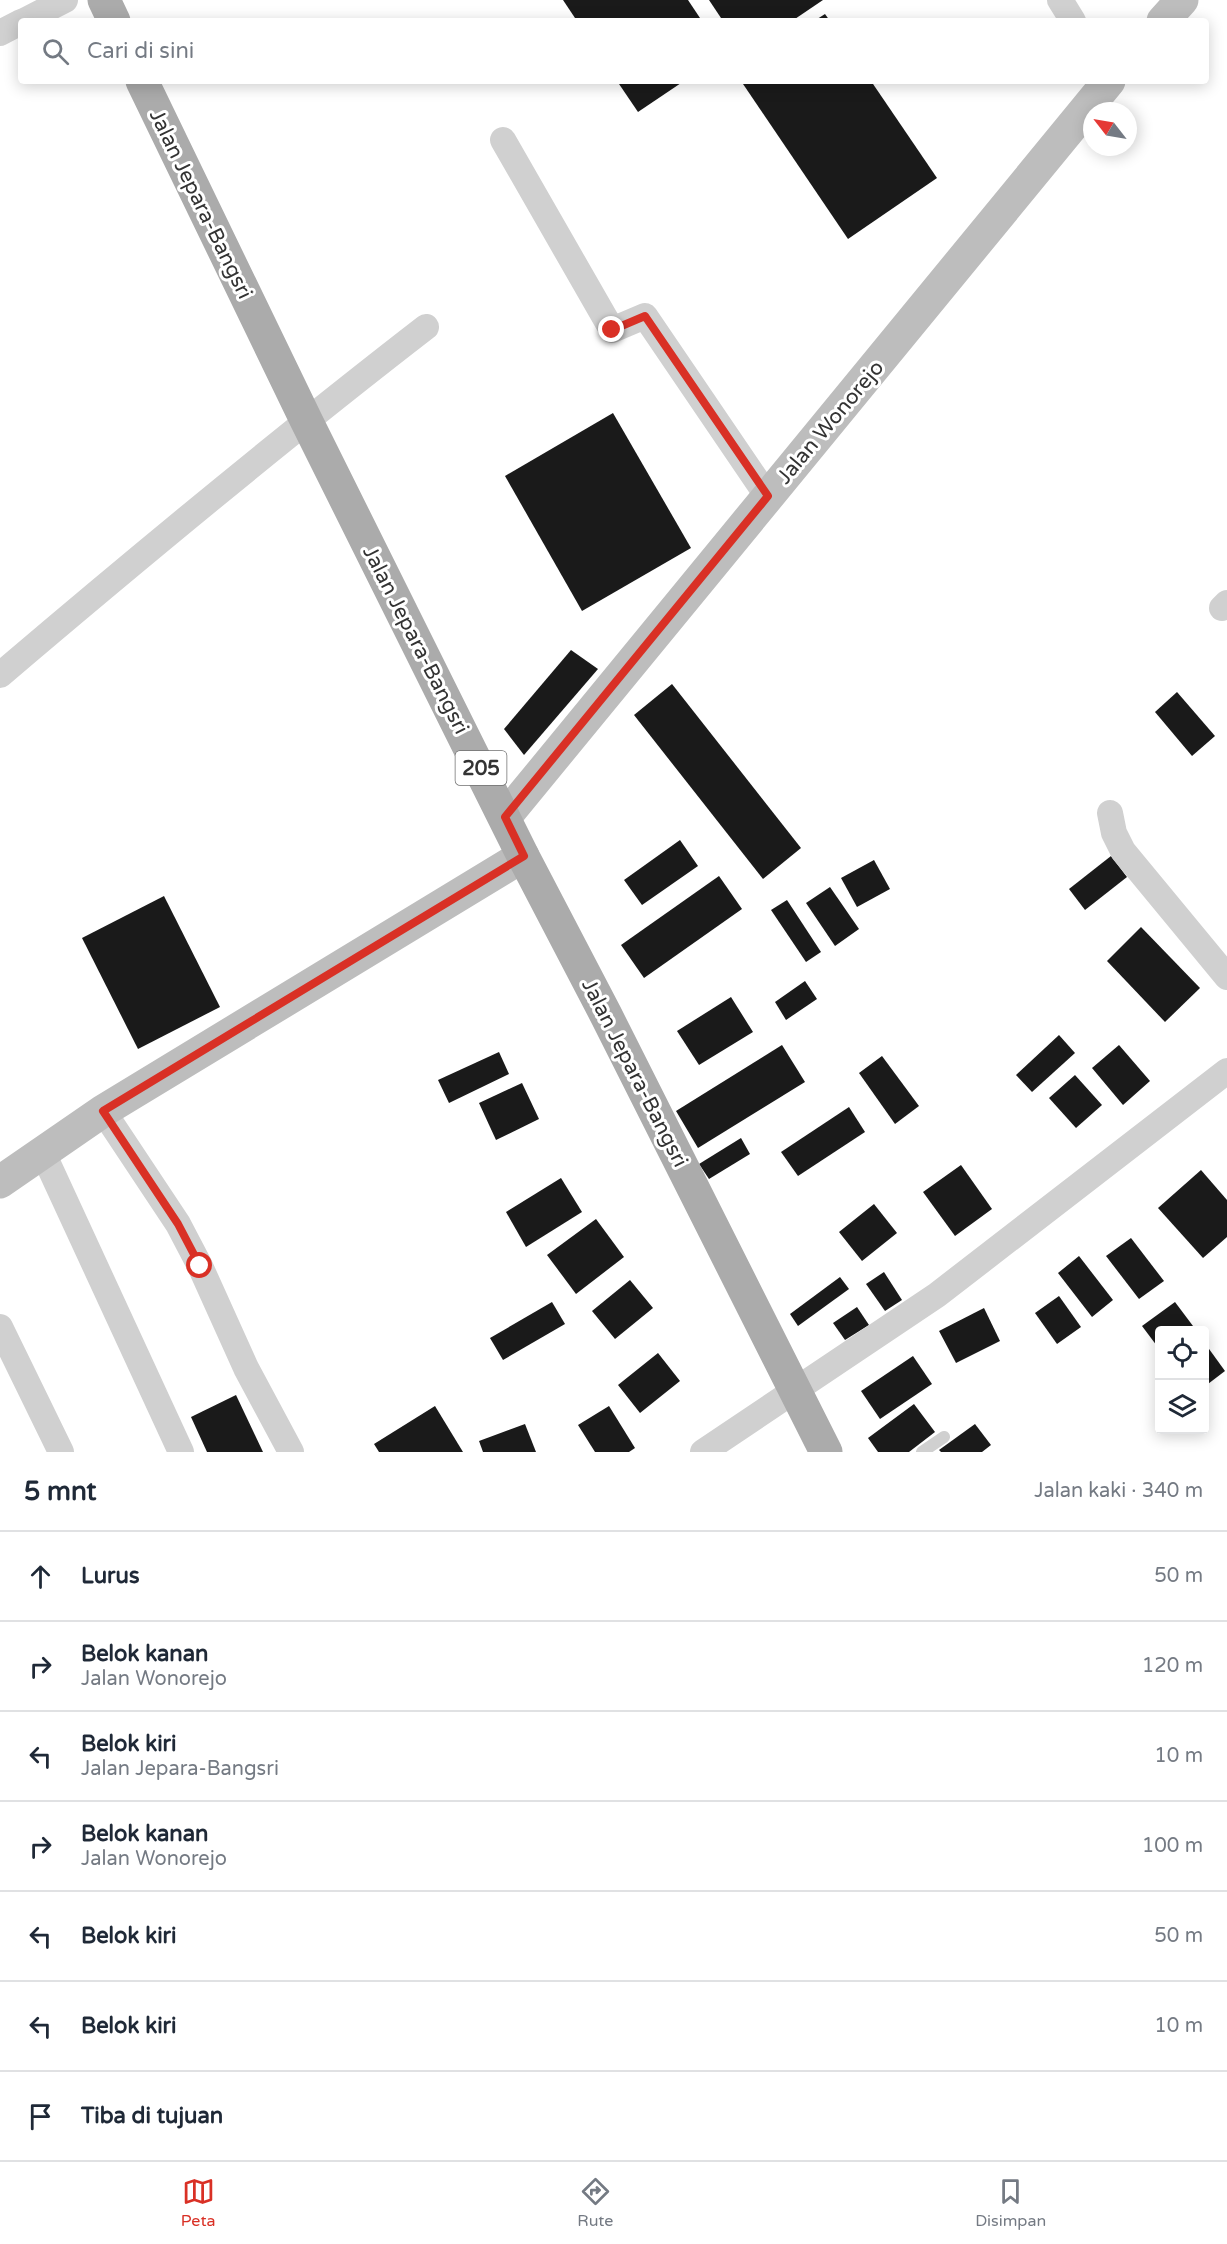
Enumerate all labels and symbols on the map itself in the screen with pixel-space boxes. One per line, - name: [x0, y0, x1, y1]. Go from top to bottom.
- north arrow: [1083, 102, 1137, 156]
- street label: Jalan Jepara-Bangsri: [144, 105, 257, 303]
- route end: [598, 316, 624, 342]
- street label: Jalan Wonorejo: [772, 356, 889, 489]
- street label: Jalan Jepara-Bangsri: [357, 542, 474, 738]
- road number: 205: [456, 751, 506, 785]
- street label: Jalan Jepara-Bangsri: [576, 975, 693, 1171]
- route start: [186, 1252, 212, 1278]

